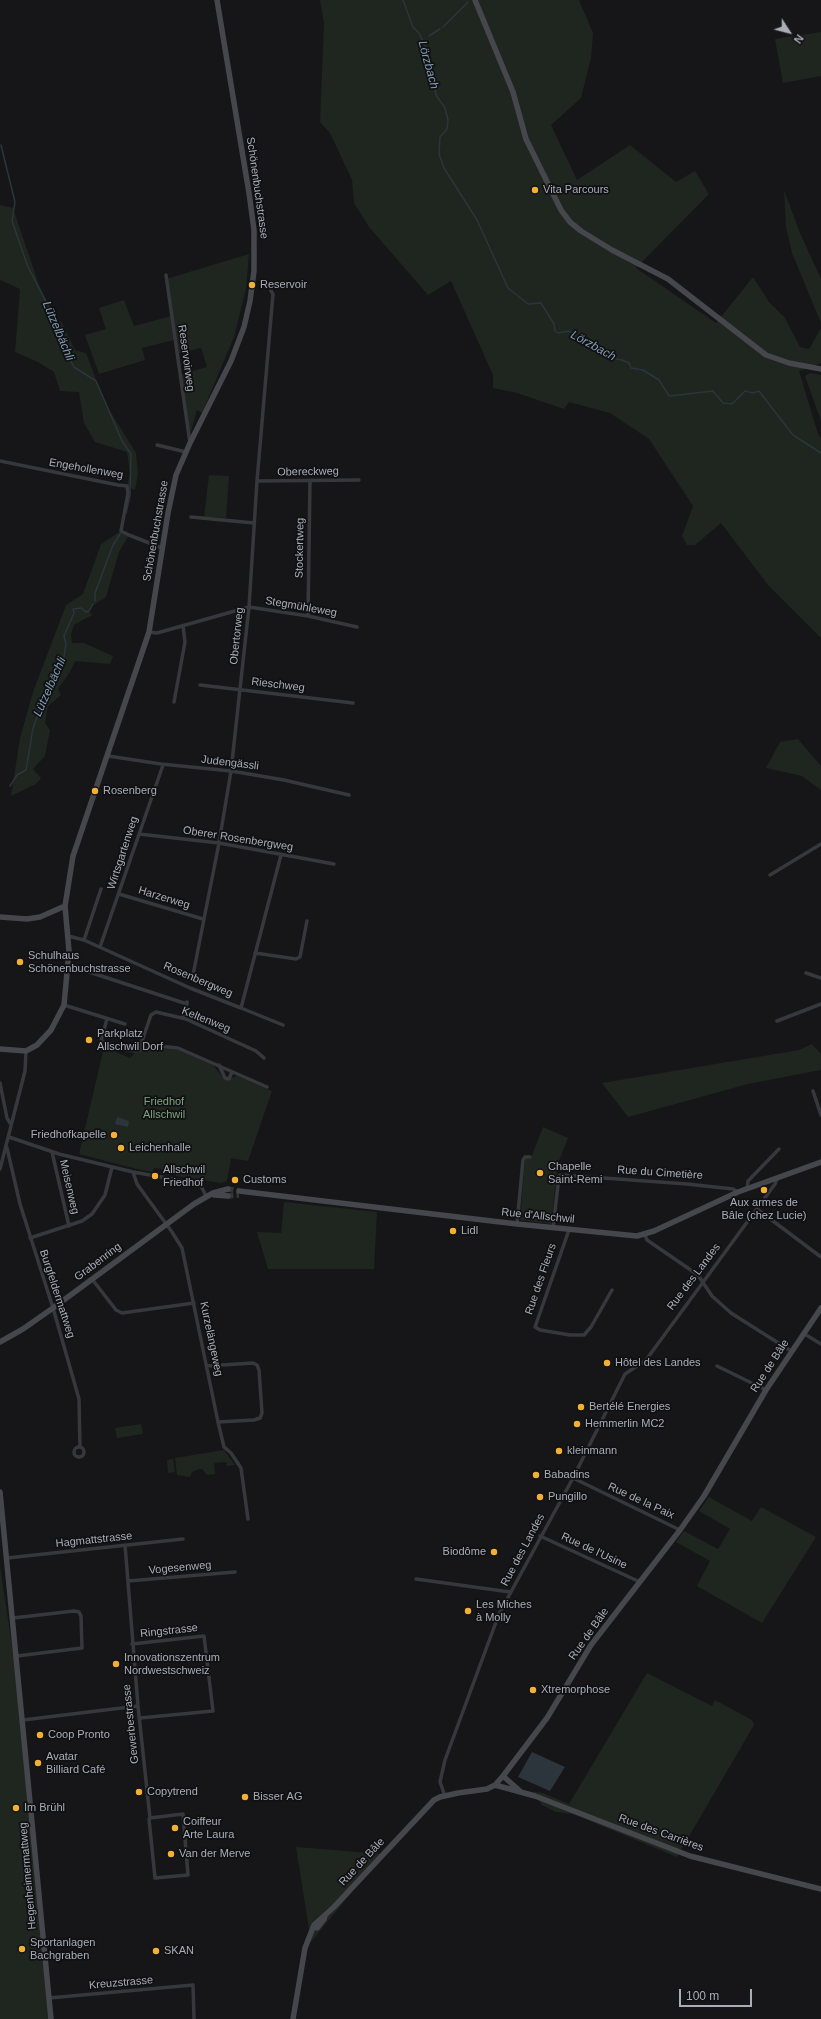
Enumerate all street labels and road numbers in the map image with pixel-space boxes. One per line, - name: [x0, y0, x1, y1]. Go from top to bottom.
- street label: Schönenbuchstrasse: [243, 136, 271, 240]
- street label: Reservoirweg: [175, 324, 197, 392]
- street label: Engehollenweg: [48, 456, 124, 482]
- street label: Obereckweg: [277, 465, 339, 479]
- street label: Schönenbuchstrasse: [141, 479, 171, 583]
- street label: Stockertweg: [293, 518, 307, 578]
- street label: Stegmühleweg: [264, 594, 338, 620]
- street label: Obertorweg: [227, 607, 247, 665]
- street label: Rieschweg: [250, 675, 306, 695]
- street label: Judengässli: [200, 753, 260, 773]
- street label: Wirtsgartenweg: [105, 815, 141, 891]
- street label: Oberer Rosenbergweg: [182, 824, 294, 854]
- street label: Harzerweg: [137, 884, 191, 912]
- street label: Rosenbergweg: [161, 959, 235, 1001]
- street label: Keltenweg: [180, 1004, 232, 1036]
- street label: Meisenweg: [56, 1158, 82, 1216]
- street label: Rue du Cimetière: [617, 1163, 703, 1183]
- street label: Rue d'Allschwil: [501, 1206, 575, 1226]
- street label: Grabenring: [72, 1240, 124, 1284]
- street label: Rue des Landes: [665, 1241, 723, 1313]
- street label: Rue des Fleurs: [523, 1242, 559, 1316]
- street label: Burgfeldermattweg: [36, 1248, 78, 1340]
- street label: Kurzelängeweg: [197, 1301, 225, 1377]
- street label: Rue de Bâle: [748, 1337, 792, 1395]
- street label: Rue de la Paix: [606, 1480, 676, 1522]
- street label: Rue des Landes: [498, 1512, 548, 1588]
- street label: Hagmattstrasse: [55, 1529, 133, 1551]
- street label: Rue de l'Usine: [559, 1530, 629, 1572]
- street label: Vogesenweg: [148, 1559, 212, 1577]
- street label: Rue de Bâle: [566, 1605, 612, 1663]
- street label: Ringstrasse: [139, 1621, 199, 1641]
- street label: Gewerbestrasse: [120, 1683, 142, 1765]
- street label: Rue des Carrières: [617, 1812, 705, 1854]
- street label: Hegenheimermattweg: [17, 1822, 39, 1930]
- street label: Rue de Bâle: [337, 1835, 387, 1889]
- street label: Kreuzstrasse: [88, 1974, 154, 1992]

